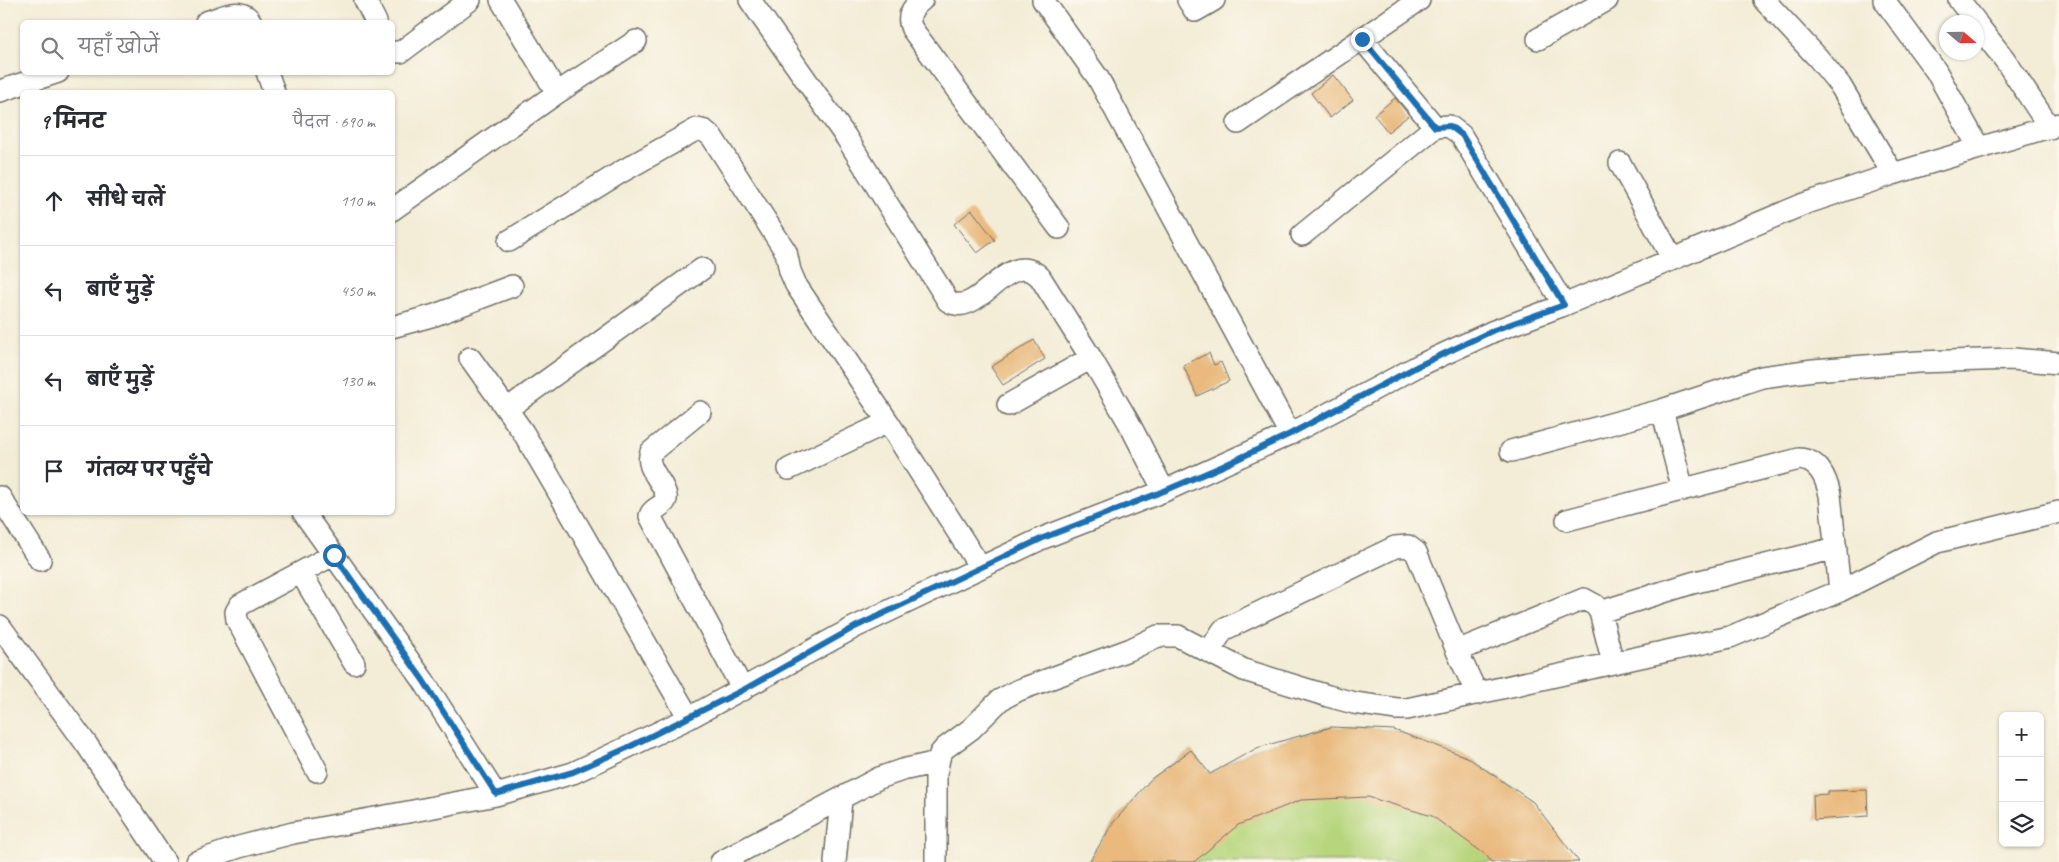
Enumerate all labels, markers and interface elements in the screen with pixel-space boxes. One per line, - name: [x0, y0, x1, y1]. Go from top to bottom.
- north arrow: [1939, 15, 1984, 60]
- search box: [20, 20, 395, 75]
- route end: [1351, 28, 1374, 51]
- icon: search: [38, 34, 66, 62]
- text: यहाँ खोजें: [78, 35, 159, 59]
- text: 9 मिनट: [40, 108, 105, 134]
- text: पैदल · 690 m: [293, 112, 375, 132]
- icon: ahead: [40, 187, 68, 215]
- text: सीधे चलें: [87, 188, 165, 212]
- text: 110 m: [341, 191, 375, 211]
- icon: left: [40, 277, 68, 305]
- text: बाएँ मुड़ें: [87, 278, 153, 302]
- text: 450 m: [341, 281, 375, 301]
- icon: left: [40, 367, 68, 395]
- text: बाएँ मुड़ें: [87, 368, 153, 392]
- text: 130 m: [341, 371, 375, 391]
- icon: arrive: [40, 457, 68, 485]
- text: गंतव्य पर पहुँचे: [87, 458, 212, 482]
- route start: [323, 544, 346, 567]
- map controls: [1999, 712, 2044, 847]
- button: +: [1999, 712, 2044, 757]
- button: −: [1999, 757, 2044, 802]
- button: layers: [1999, 802, 2044, 847]

